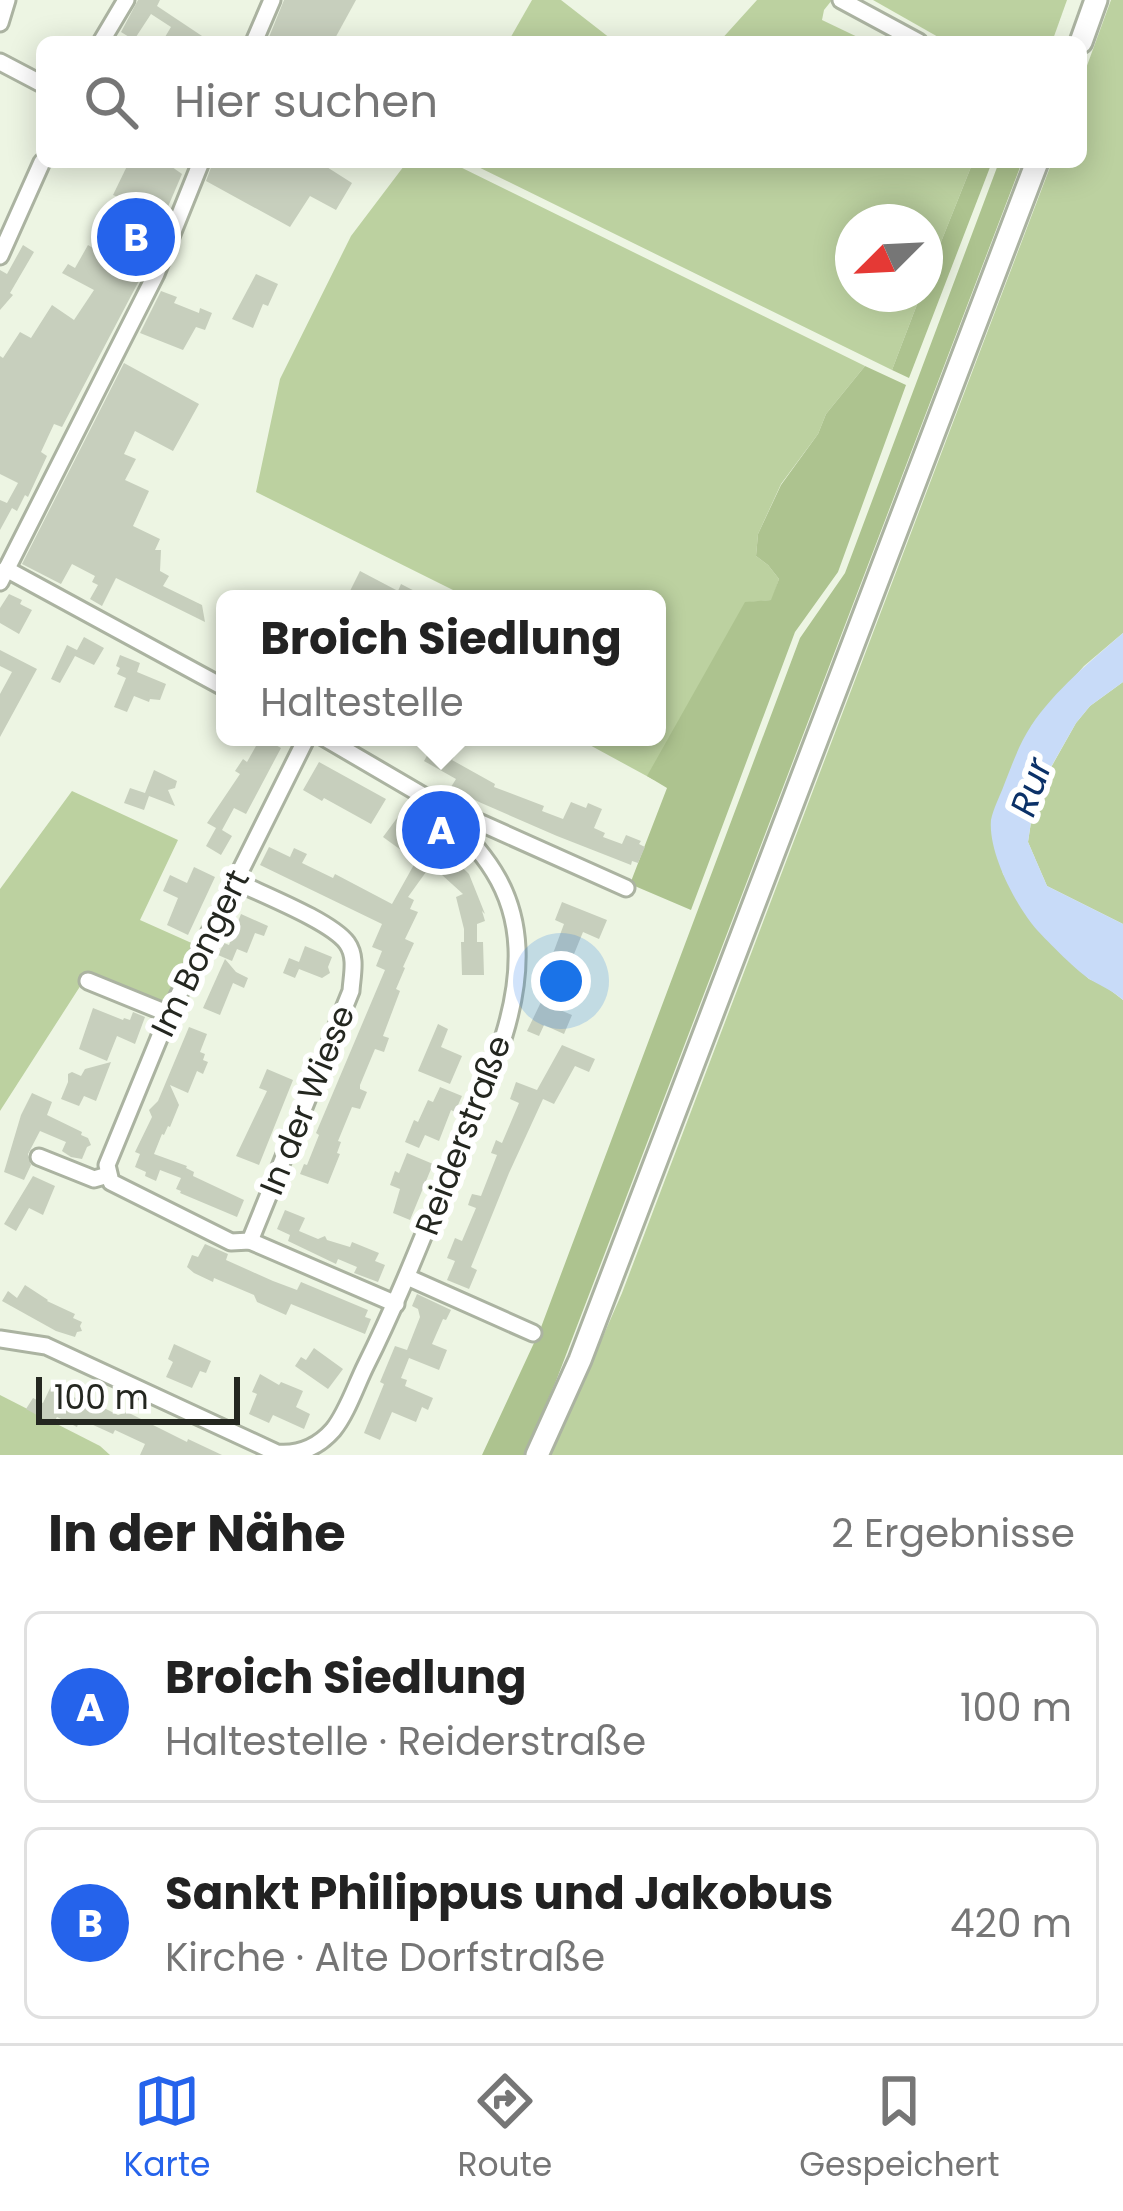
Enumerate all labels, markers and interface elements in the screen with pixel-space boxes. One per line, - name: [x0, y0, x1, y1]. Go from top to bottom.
- search box: [36, 36, 1087, 168]
- icon: search: [78, 69, 144, 135]
- text: Hier suchen: [174, 70, 438, 133]
- pin: B: [97, 192, 175, 282]
- north arrow: [835, 204, 943, 312]
- popup: [216, 590, 666, 746]
- text: Broich Siedlung: [260, 607, 622, 670]
- text: Haltestelle: [260, 675, 464, 730]
- water label: Rur: [997, 750, 1065, 823]
- pin: A: [402, 785, 480, 875]
- street label: Im Bongert: [139, 862, 261, 1044]
- your location: [531, 951, 591, 1011]
- street label: In der Wiese: [248, 998, 366, 1202]
- street label: Reiderstraße: [403, 1028, 523, 1242]
- scale bar: [36, 1371, 240, 1424]
- text: 100 m: [54, 1374, 149, 1421]
- text: In der Nähe: [48, 1497, 346, 1569]
- text: 2 Ergebnisse: [831, 1506, 1075, 1561]
- text: Broich Siedlung: [165, 1646, 527, 1709]
- text: A: [76, 1680, 104, 1735]
- text: 100 m: [960, 1680, 1072, 1735]
- text: Haltestelle · Reiderstraße: [165, 1714, 646, 1769]
- text: Sankt Philippus und Jakobus: [165, 1862, 833, 1925]
- text: B: [77, 1896, 103, 1951]
- text: 420 m: [950, 1896, 1072, 1951]
- text: Kirche · Alte Dorfstraße: [165, 1930, 605, 1985]
- tab: Karte: [124, 2068, 210, 2190]
- tab: Route: [457, 2068, 552, 2190]
- tab: Gespeichert: [799, 2068, 999, 2190]

